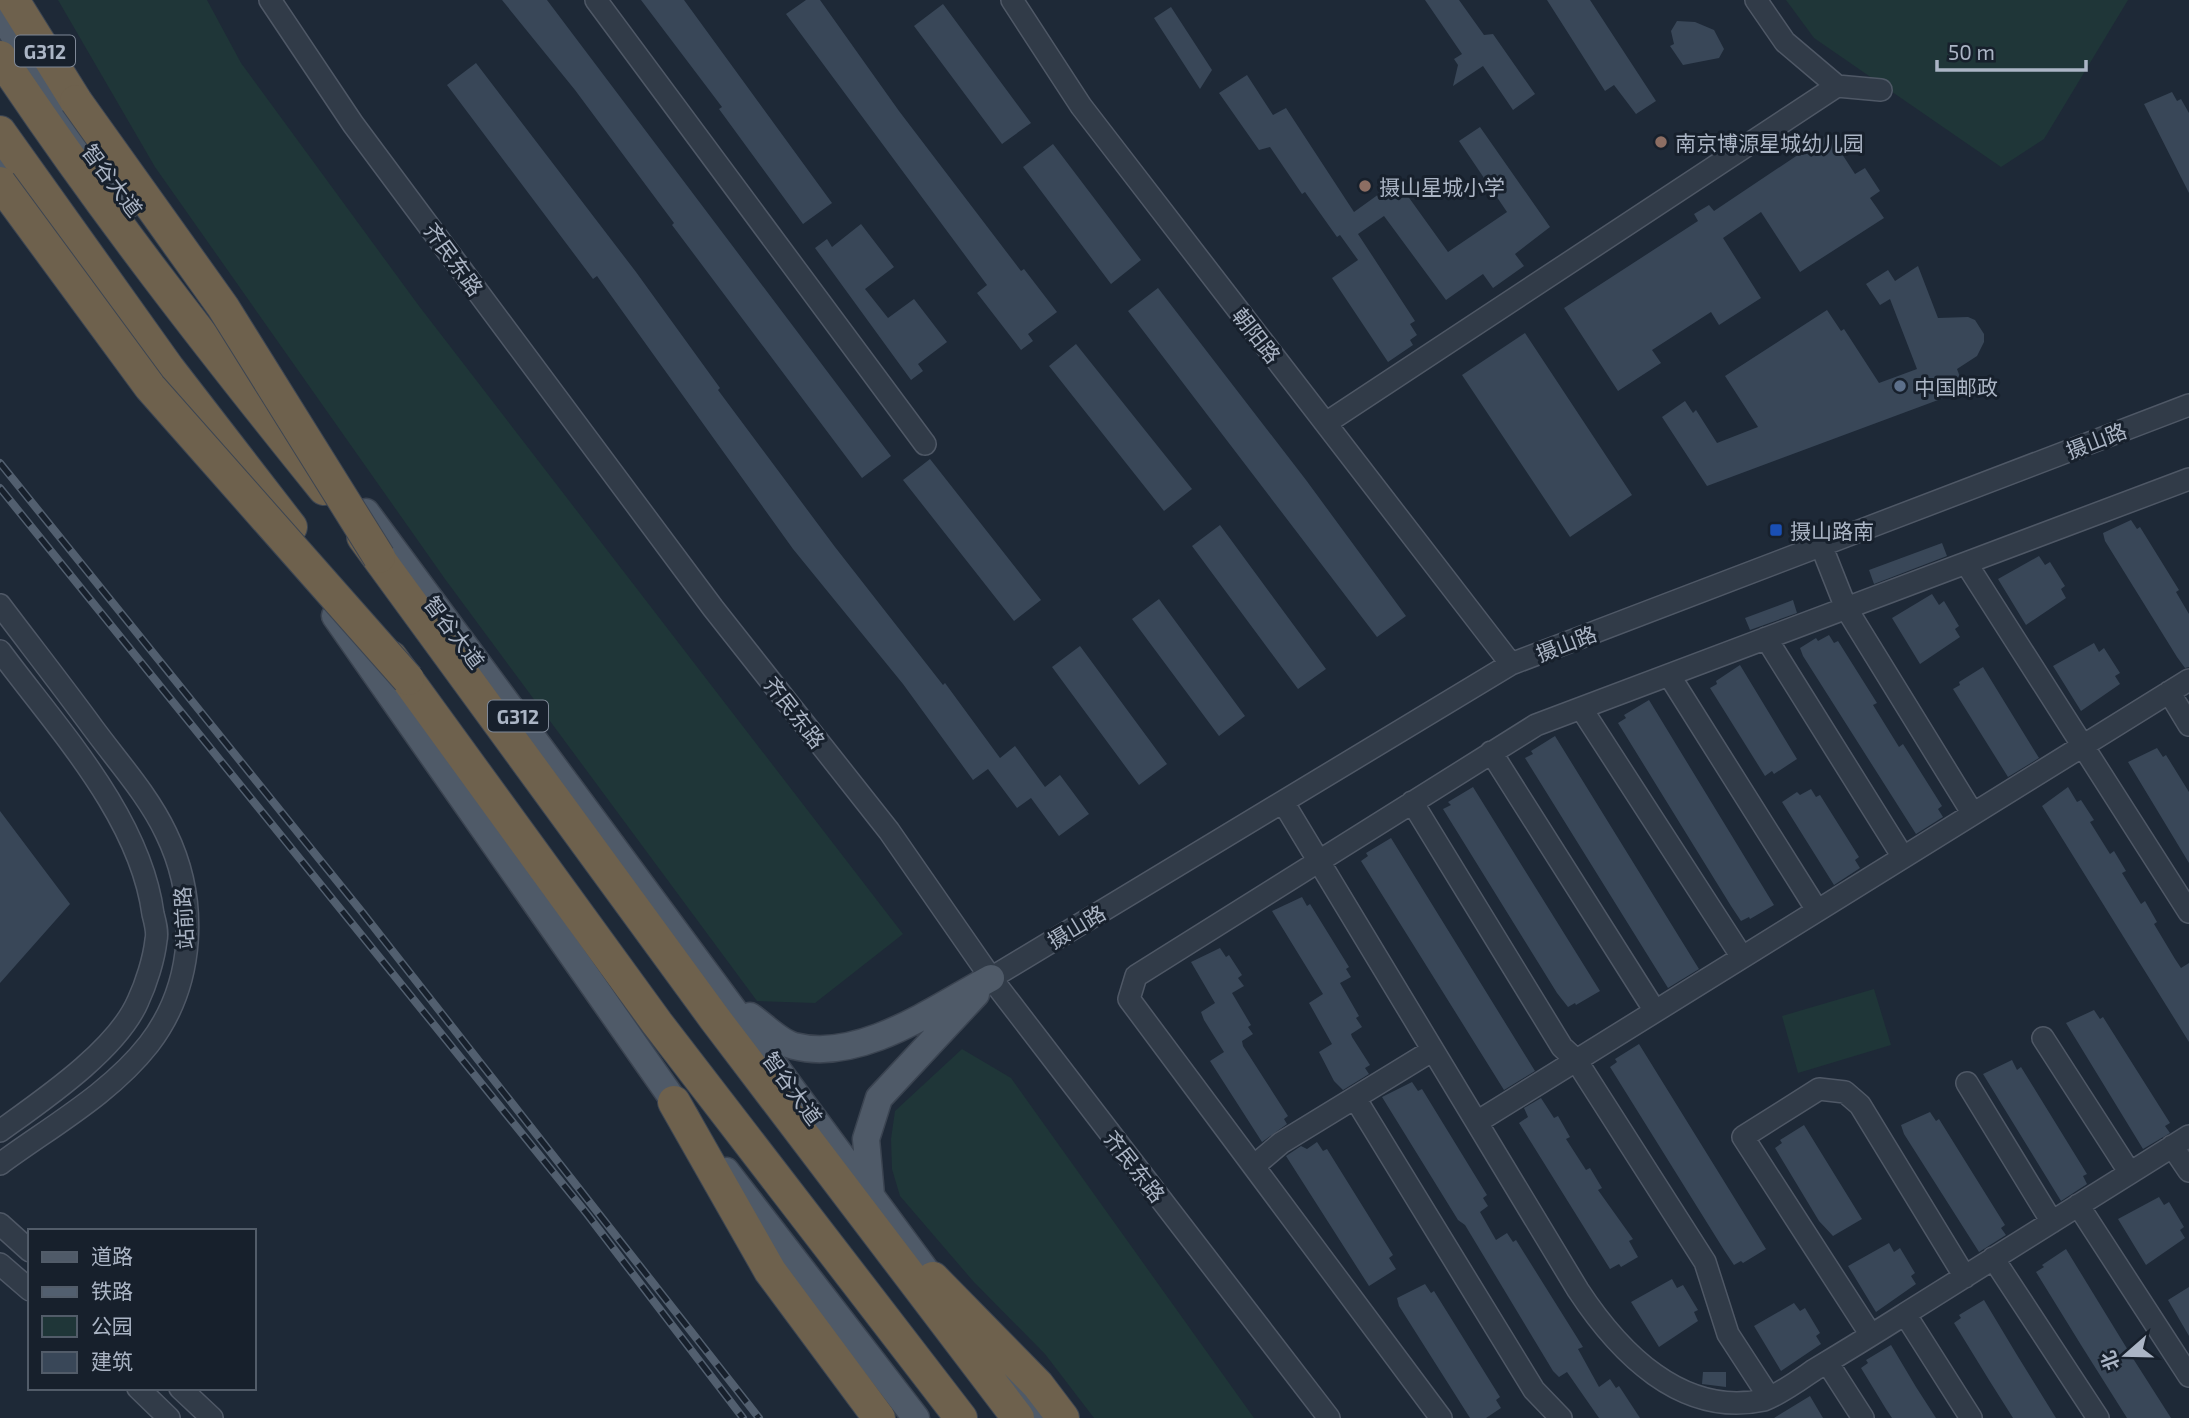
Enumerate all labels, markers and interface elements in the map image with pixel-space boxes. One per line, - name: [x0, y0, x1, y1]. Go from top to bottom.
- scale bar: [1937, 28, 2086, 72]
- road number: G312: [15, 36, 75, 66]
- text: 50 m: [1948, 39, 1995, 64]
- place label: 南京博源星城幼儿园: [1675, 130, 1864, 155]
- marker: 南京博源星城幼儿园: [1653, 134, 1669, 150]
- street label: 智谷大道: [78, 139, 148, 221]
- place label: 摄山星城小学: [1379, 174, 1505, 199]
- marker: 摄山星城小学: [1357, 178, 1373, 194]
- street label: 齐民东路: [419, 218, 489, 300]
- street label: 朝阳路: [1228, 302, 1286, 368]
- place label: 中国邮政: [1914, 374, 1998, 399]
- marker: 中国邮政: [1892, 378, 1908, 394]
- street label: 摄山路: [2062, 417, 2130, 463]
- place label: 摄山路南: [1790, 518, 1874, 543]
- marker: 摄山路南: [1768, 522, 1784, 538]
- street label: 智谷大道: [420, 591, 490, 673]
- street label: 摄山路: [1532, 620, 1600, 666]
- street label: 齐民东路: [759, 671, 831, 753]
- road number: G312: [488, 701, 548, 732]
- street label: 站前路: [169, 886, 197, 950]
- street label: 摄山路: [1043, 899, 1109, 953]
- street label: 智谷大道: [758, 1047, 828, 1129]
- street label: 齐民东路: [1099, 1125, 1171, 1207]
- legend: [28, 1229, 256, 1390]
- text: 道路: [91, 1243, 133, 1268]
- text: 铁路: [91, 1278, 133, 1303]
- text: 公园: [91, 1313, 133, 1338]
- north arrow: [2091, 1320, 2161, 1390]
- text: 建筑: [91, 1348, 133, 1373]
- text: 北: [2095, 1348, 2124, 1374]

